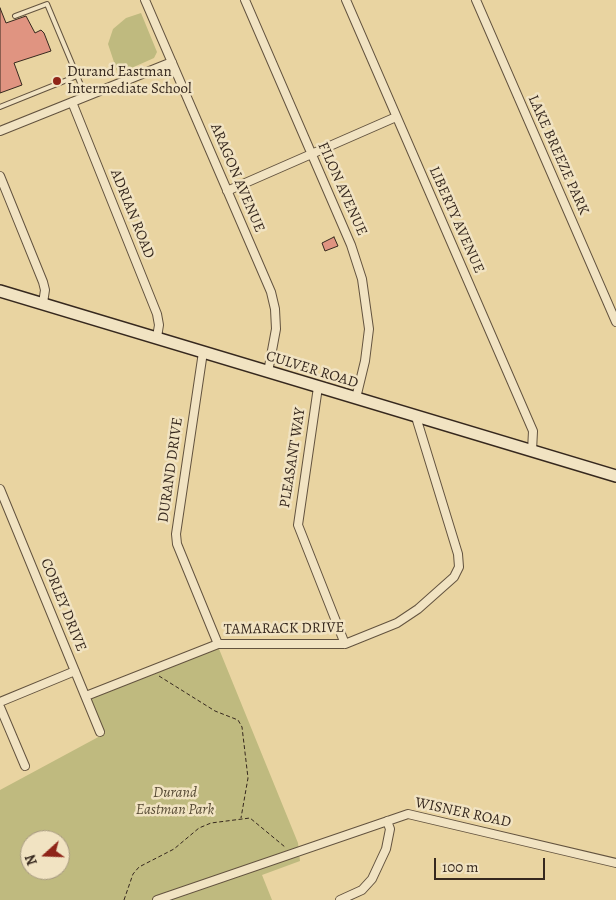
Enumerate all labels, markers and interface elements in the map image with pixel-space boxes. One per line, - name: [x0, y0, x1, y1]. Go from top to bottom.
- place label: Durand Eastman Intermediate School: [67, 63, 192, 98]
- marker: Durand Eastman Intermediate School: [51, 75, 63, 87]
- street label: LAKE BREEZE PARK: [523, 92, 593, 218]
- street label: ARAGON AVENUE: [206, 121, 268, 235]
- street label: FILON AVENUE: [313, 139, 371, 239]
- street label: LIBERTY AVENUE: [424, 164, 488, 276]
- street label: ADRIAN ROAD: [106, 167, 158, 261]
- street label: CULVER ROAD: [264, 347, 360, 393]
- street label: PLEASANT WAY: [276, 407, 310, 509]
- street label: DURAND DRIVE: [155, 416, 187, 524]
- street label: CORLEY DRIVE: [36, 556, 90, 654]
- street label: TAMARACK DRIVE: [223, 619, 345, 639]
- park label: Durand Eastman Park: [136, 784, 214, 819]
- street label: WISNER ROAD: [413, 794, 513, 832]
- north arrow: [20, 830, 70, 880]
- scale bar: [436, 848, 547, 880]
- text: N: [21, 852, 42, 868]
- text: 100 m: [442, 857, 479, 877]

